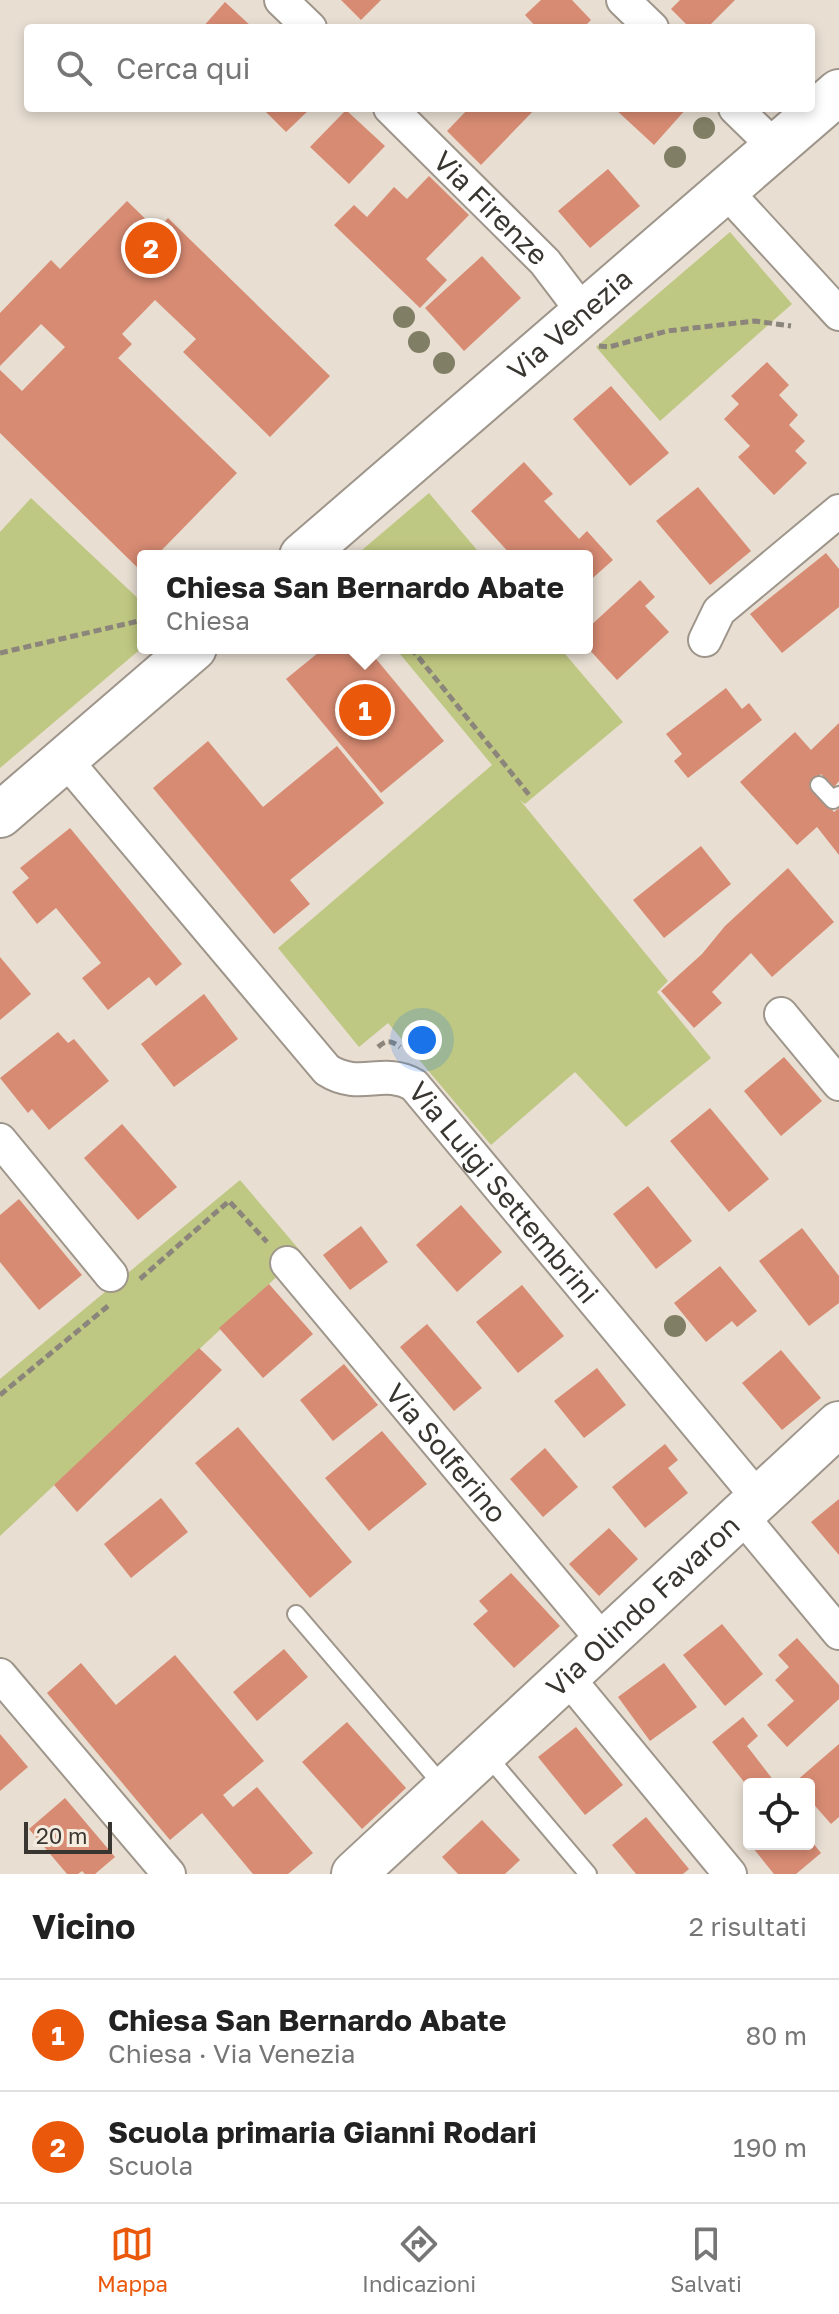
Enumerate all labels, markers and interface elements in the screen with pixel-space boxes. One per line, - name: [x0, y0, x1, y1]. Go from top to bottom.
- search box: [24, 24, 815, 112]
- icon: search: [52, 46, 96, 90]
- text: Cerca qui: [116, 50, 251, 86]
- street label: Via Firenze: [427, 144, 555, 272]
- pin: 2: [125, 218, 177, 278]
- street label: Via Venezia: [501, 261, 638, 387]
- popup: [137, 550, 593, 654]
- text: Chiesa San Bernardo Abate: [166, 569, 564, 605]
- text: Chiesa: [166, 605, 250, 636]
- pin: 1: [339, 680, 391, 740]
- your location: [402, 1020, 442, 1060]
- street label: Via Luigi Settembrini: [402, 1075, 606, 1310]
- street label: Via Solferino: [379, 1377, 514, 1529]
- street label: Via Olindo Favaron: [539, 1508, 746, 1703]
- map controls: [743, 1778, 815, 1850]
- button: locate: [743, 1778, 815, 1850]
- scale bar: [24, 1818, 112, 1854]
- text: 20 m: [36, 1822, 87, 1849]
- text: Vicino: [32, 1906, 135, 1946]
- text: 2 risultati: [689, 1911, 807, 1942]
- text: Chiesa San Bernardo Abate: [108, 2002, 506, 2038]
- text: 1: [51, 2020, 65, 2051]
- text: 80 m: [746, 2020, 807, 2051]
- text: Chiesa · Via Venezia: [108, 2038, 356, 2069]
- text: Scuola primaria Gianni Rodari: [108, 2114, 537, 2150]
- text: 2: [50, 2132, 66, 2163]
- text: 190 m: [733, 2132, 807, 2163]
- text: Scuola: [108, 2150, 193, 2181]
- tab: Mappa: [97, 2222, 168, 2297]
- tab: Indicazioni: [362, 2222, 476, 2297]
- tab: Salvati: [670, 2222, 742, 2297]

